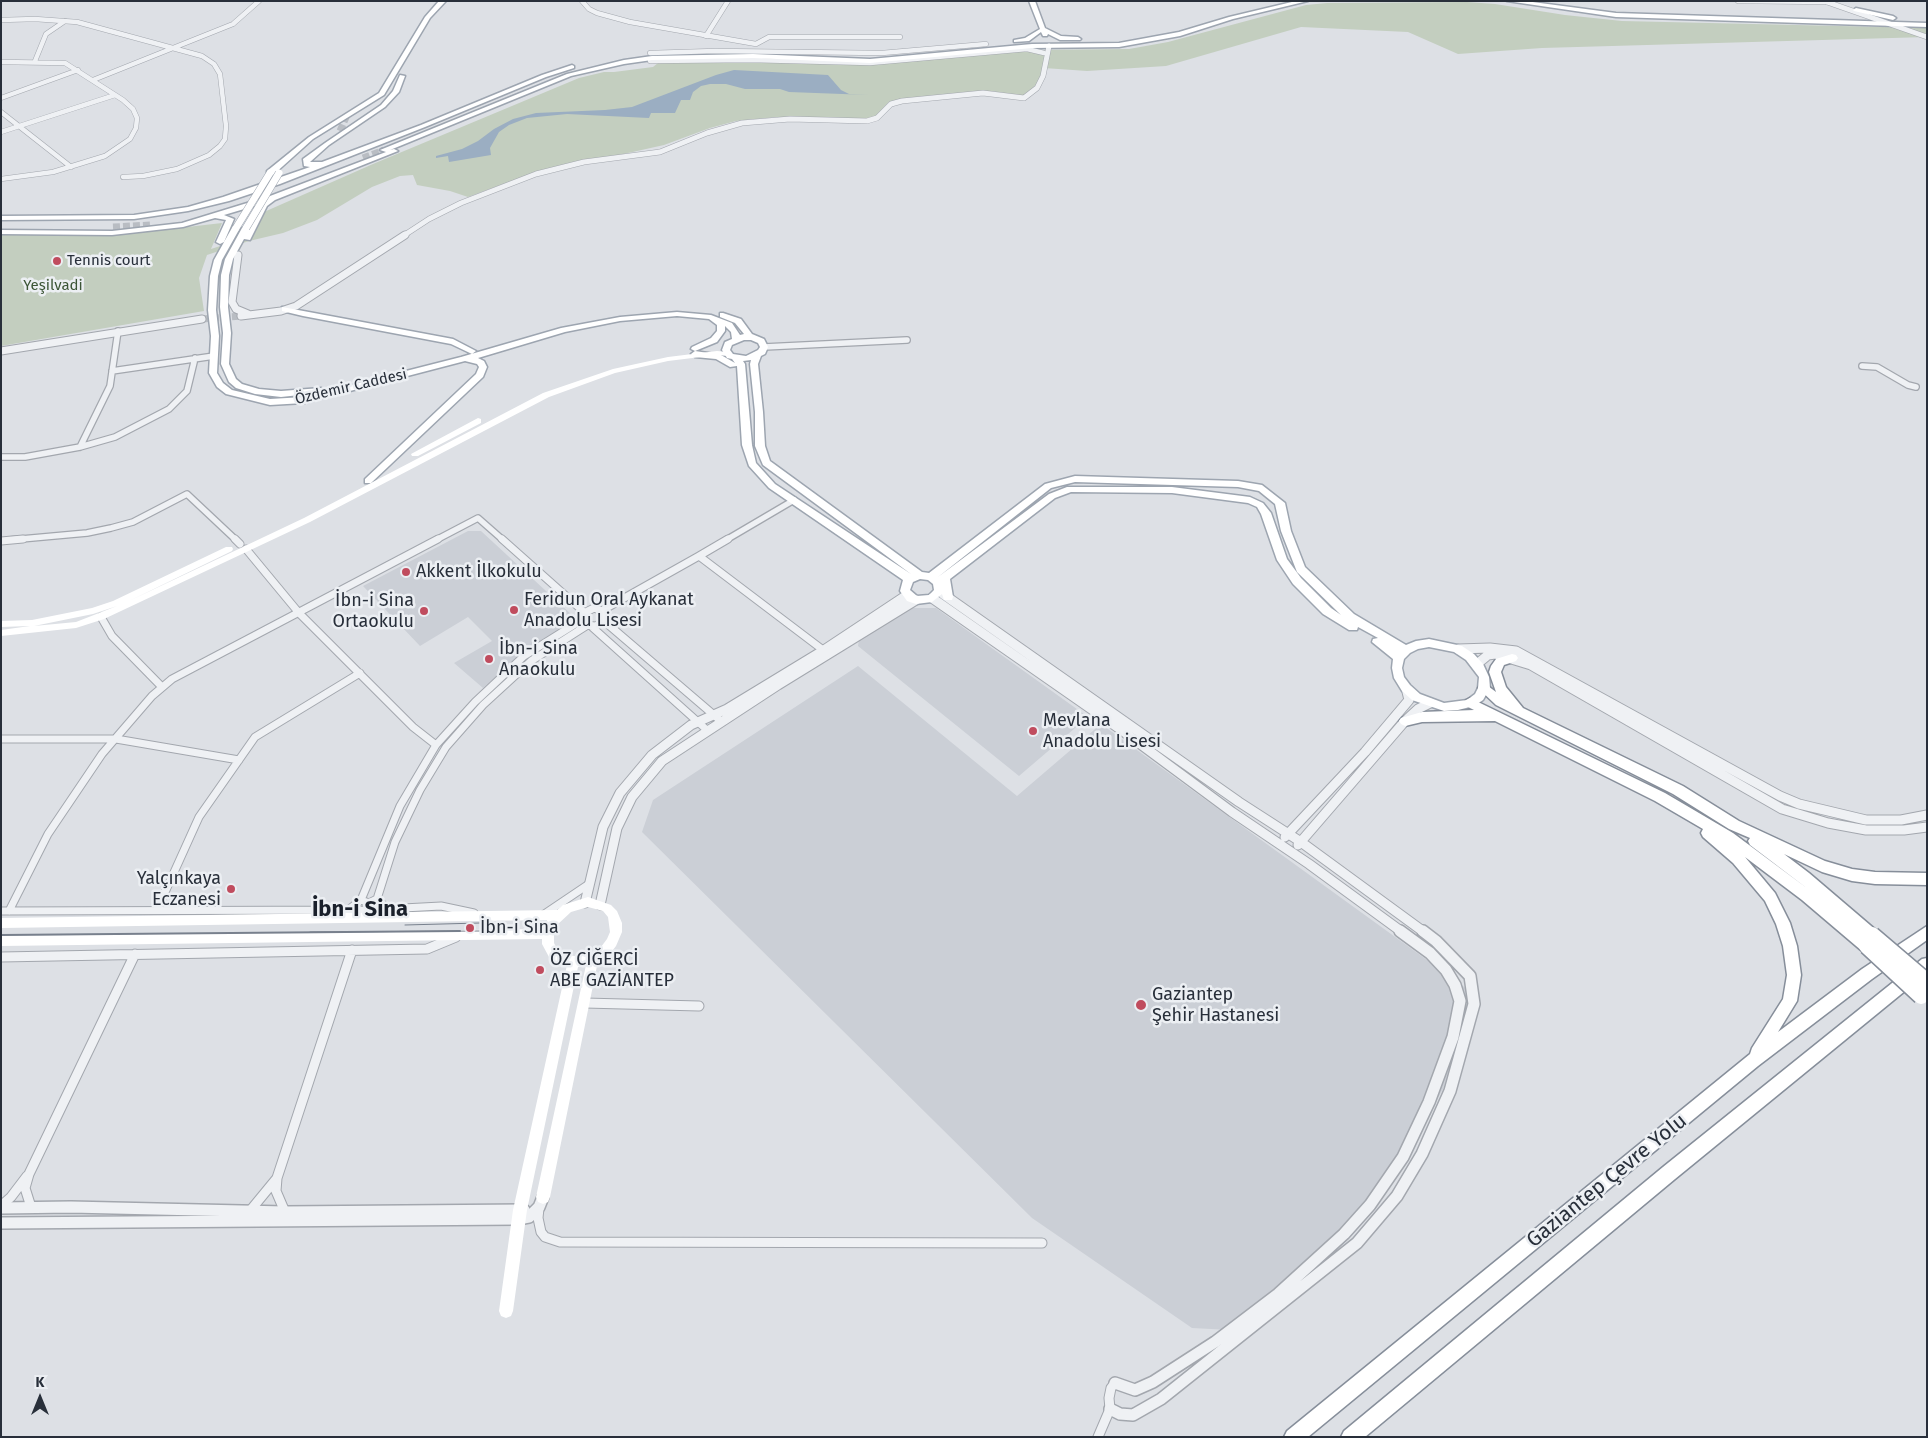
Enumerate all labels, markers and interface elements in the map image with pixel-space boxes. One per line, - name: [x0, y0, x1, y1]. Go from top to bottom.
- place label: Tennis court: [67, 252, 150, 270]
- marker: Tennis court: [51, 255, 63, 267]
- park label: Yeşilvadi: [23, 277, 83, 295]
- street label: Özdemir Caddesi: [293, 365, 409, 409]
- place label: Akkent İlkokulu: [416, 561, 542, 583]
- marker: Akkent İlkokulu: [400, 566, 412, 578]
- place label: Feridun Oral Aykanat Anadolu Lisesi: [524, 589, 694, 632]
- place label: İbn-i Sina Ortaokulu: [333, 590, 414, 632]
- marker: Feridun Oral Aykanat Anadolu Lisesi: [508, 604, 520, 616]
- marker: İbn-i Sina Ortaokulu: [418, 605, 430, 617]
- place label: İbn-i Sina Anaokulu: [499, 638, 578, 681]
- marker: İbn-i Sina Anaokulu: [483, 653, 495, 665]
- place label: Mevlana Anadolu Lisesi: [1043, 710, 1161, 752]
- marker: Mevlana Anadolu Lisesi: [1027, 725, 1039, 737]
- place label: Yalçınkaya Eczanesi: [137, 868, 221, 911]
- marker: Yalçınkaya Eczanesi: [225, 883, 237, 895]
- district label: İbn-i Sina: [312, 897, 408, 923]
- place label: İbn-i Sina: [480, 917, 559, 939]
- marker: İbn-i Sina: [464, 922, 476, 934]
- place label: ÖZ CİĞERCİ ABE GAZİANTEP: [550, 949, 674, 992]
- marker: ÖZ CİĞERCİ ABE GAZİANTEP: [534, 964, 546, 976]
- place label: Gaziantep Şehir Hastanesi: [1152, 984, 1279, 1026]
- marker: Gaziantep Şehir Hastanesi: [1134, 998, 1148, 1012]
- street label: Gaziantep Çevre Yolu: [1522, 1109, 1692, 1253]
- north arrow: [15, 1373, 65, 1423]
- text: K: [36, 1374, 44, 1391]

